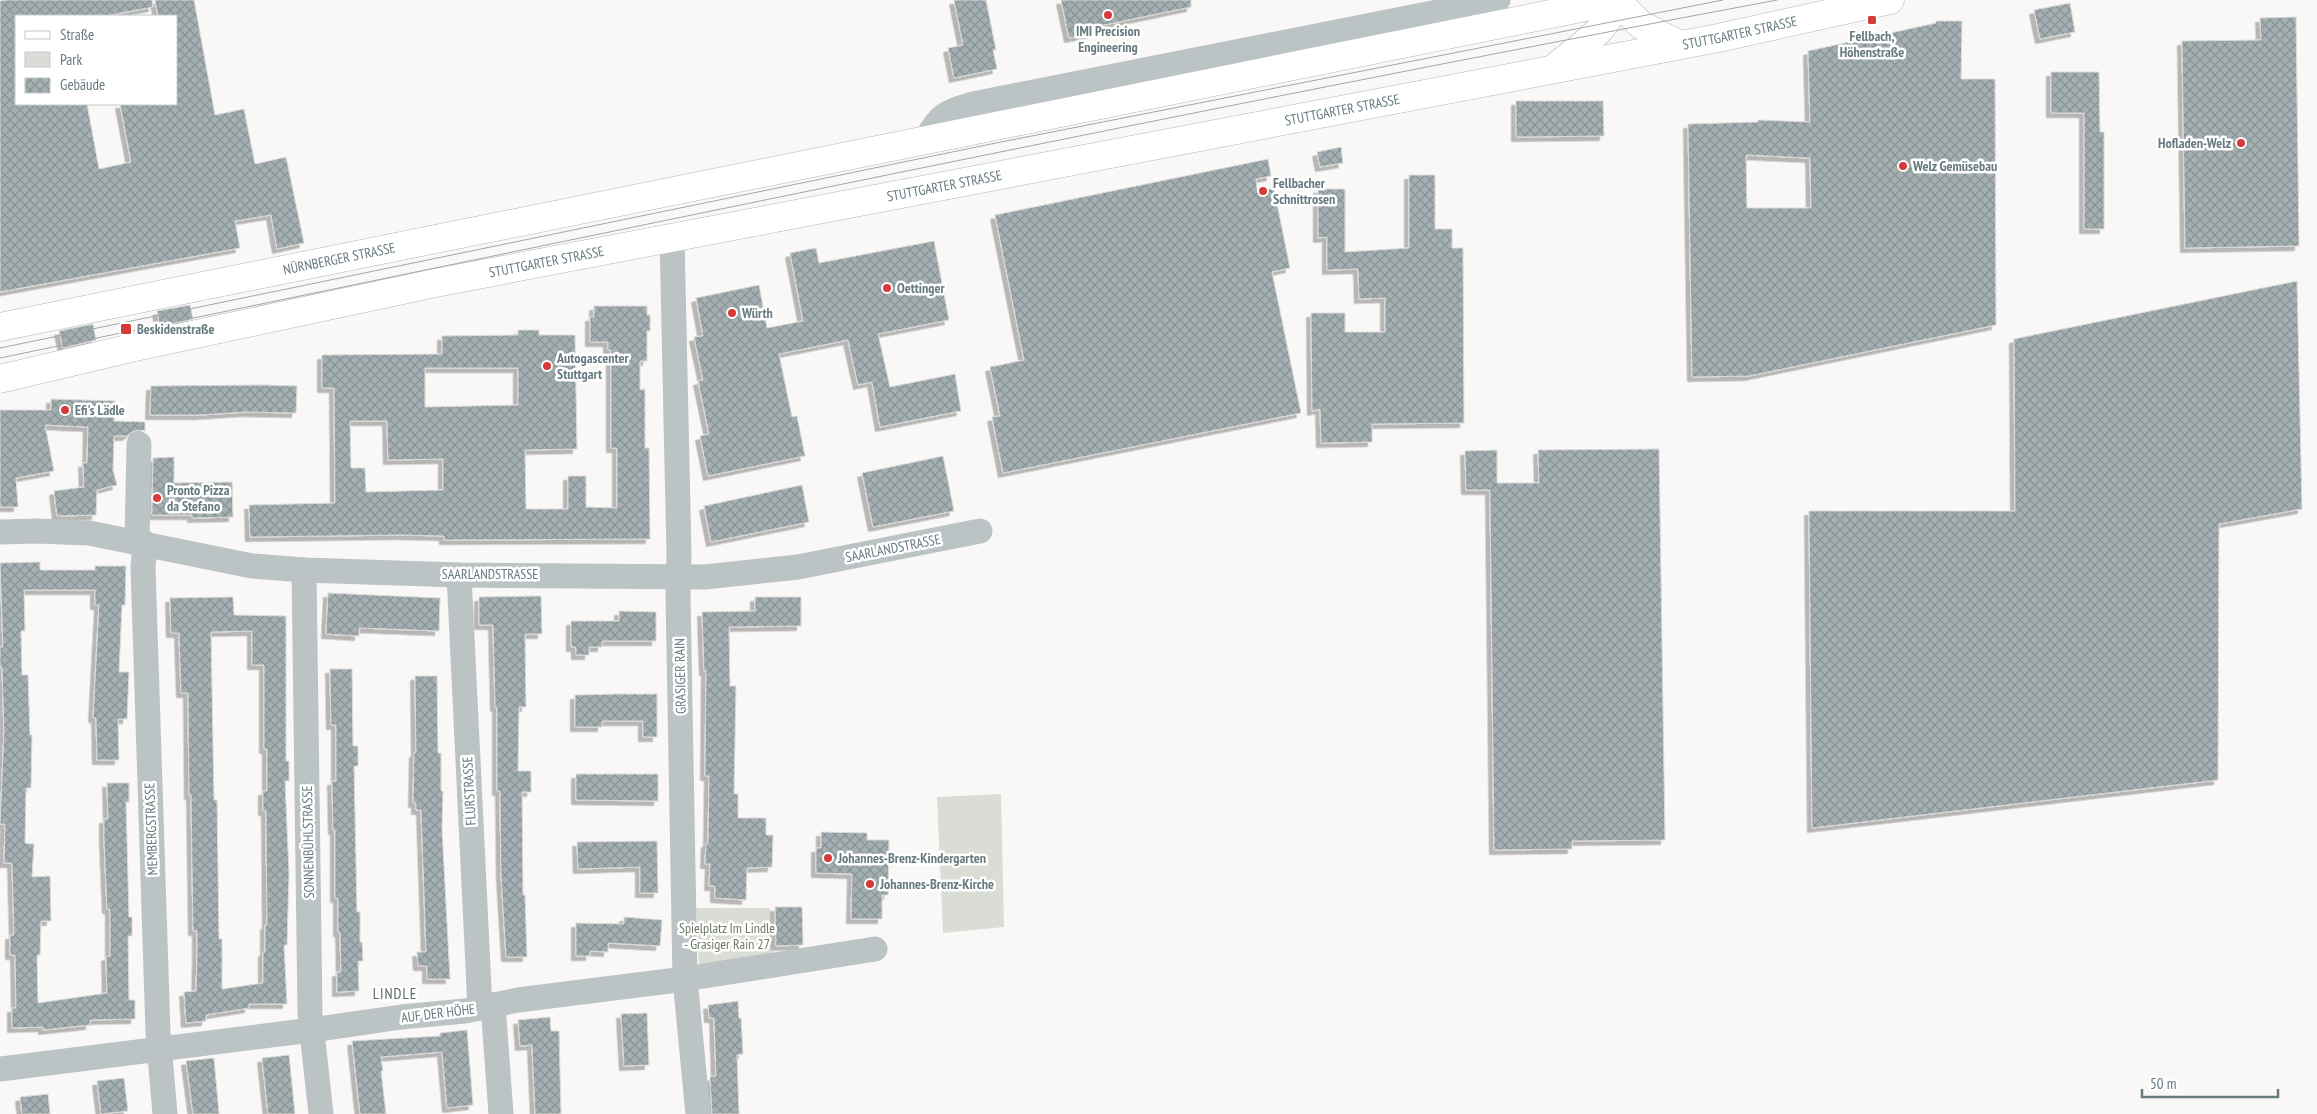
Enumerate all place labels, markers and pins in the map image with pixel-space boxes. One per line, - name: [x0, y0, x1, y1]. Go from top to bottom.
- marker: IMI Precision Engineering: [1102, 9, 1114, 21]
- marker: Fellbach, Höhenstraße: [1866, 14, 1878, 26]
- place label: IMI Precision Engineering: [1076, 22, 1140, 56]
- place label: Fellbach, Höhenstraße: [1840, 27, 1904, 61]
- place label: Hofladen-Welz: [2158, 134, 2231, 152]
- marker: Hofladen-Welz: [2235, 137, 2247, 149]
- place label: Welz Gemüsebau: [1912, 157, 1997, 175]
- marker: Welz Gemüsebau: [1897, 160, 1909, 172]
- place label: Fellbacher Schnittrosen: [1273, 174, 1335, 208]
- marker: Fellbacher Schnittrosen: [1257, 185, 1269, 197]
- place label: Oettinger: [897, 279, 945, 297]
- marker: Oettinger: [881, 282, 893, 294]
- place label: Würth: [741, 304, 773, 322]
- marker: Würth: [726, 307, 738, 319]
- place label: Beskidenstraße: [137, 320, 215, 338]
- marker: Beskidenstraße: [119, 322, 133, 336]
- place label: Autogascenter Stuttgart: [556, 349, 630, 383]
- marker: Autogascenter Stuttgart: [541, 360, 553, 372]
- place label: Efi's Lädle: [75, 401, 125, 419]
- marker: Efi's Lädle: [59, 404, 71, 416]
- place label: Pronto Pizza da Stefano: [167, 481, 230, 515]
- marker: Pronto Pizza da Stefano: [151, 492, 163, 504]
- place label: Johannes-Brenz-Kindergarten: [837, 849, 986, 867]
- marker: Johannes-Brenz-Kindergarten: [822, 852, 834, 864]
- place label: Johannes-Brenz-Kirche: [879, 875, 994, 893]
- marker: Johannes-Brenz-Kirche: [864, 878, 876, 890]

